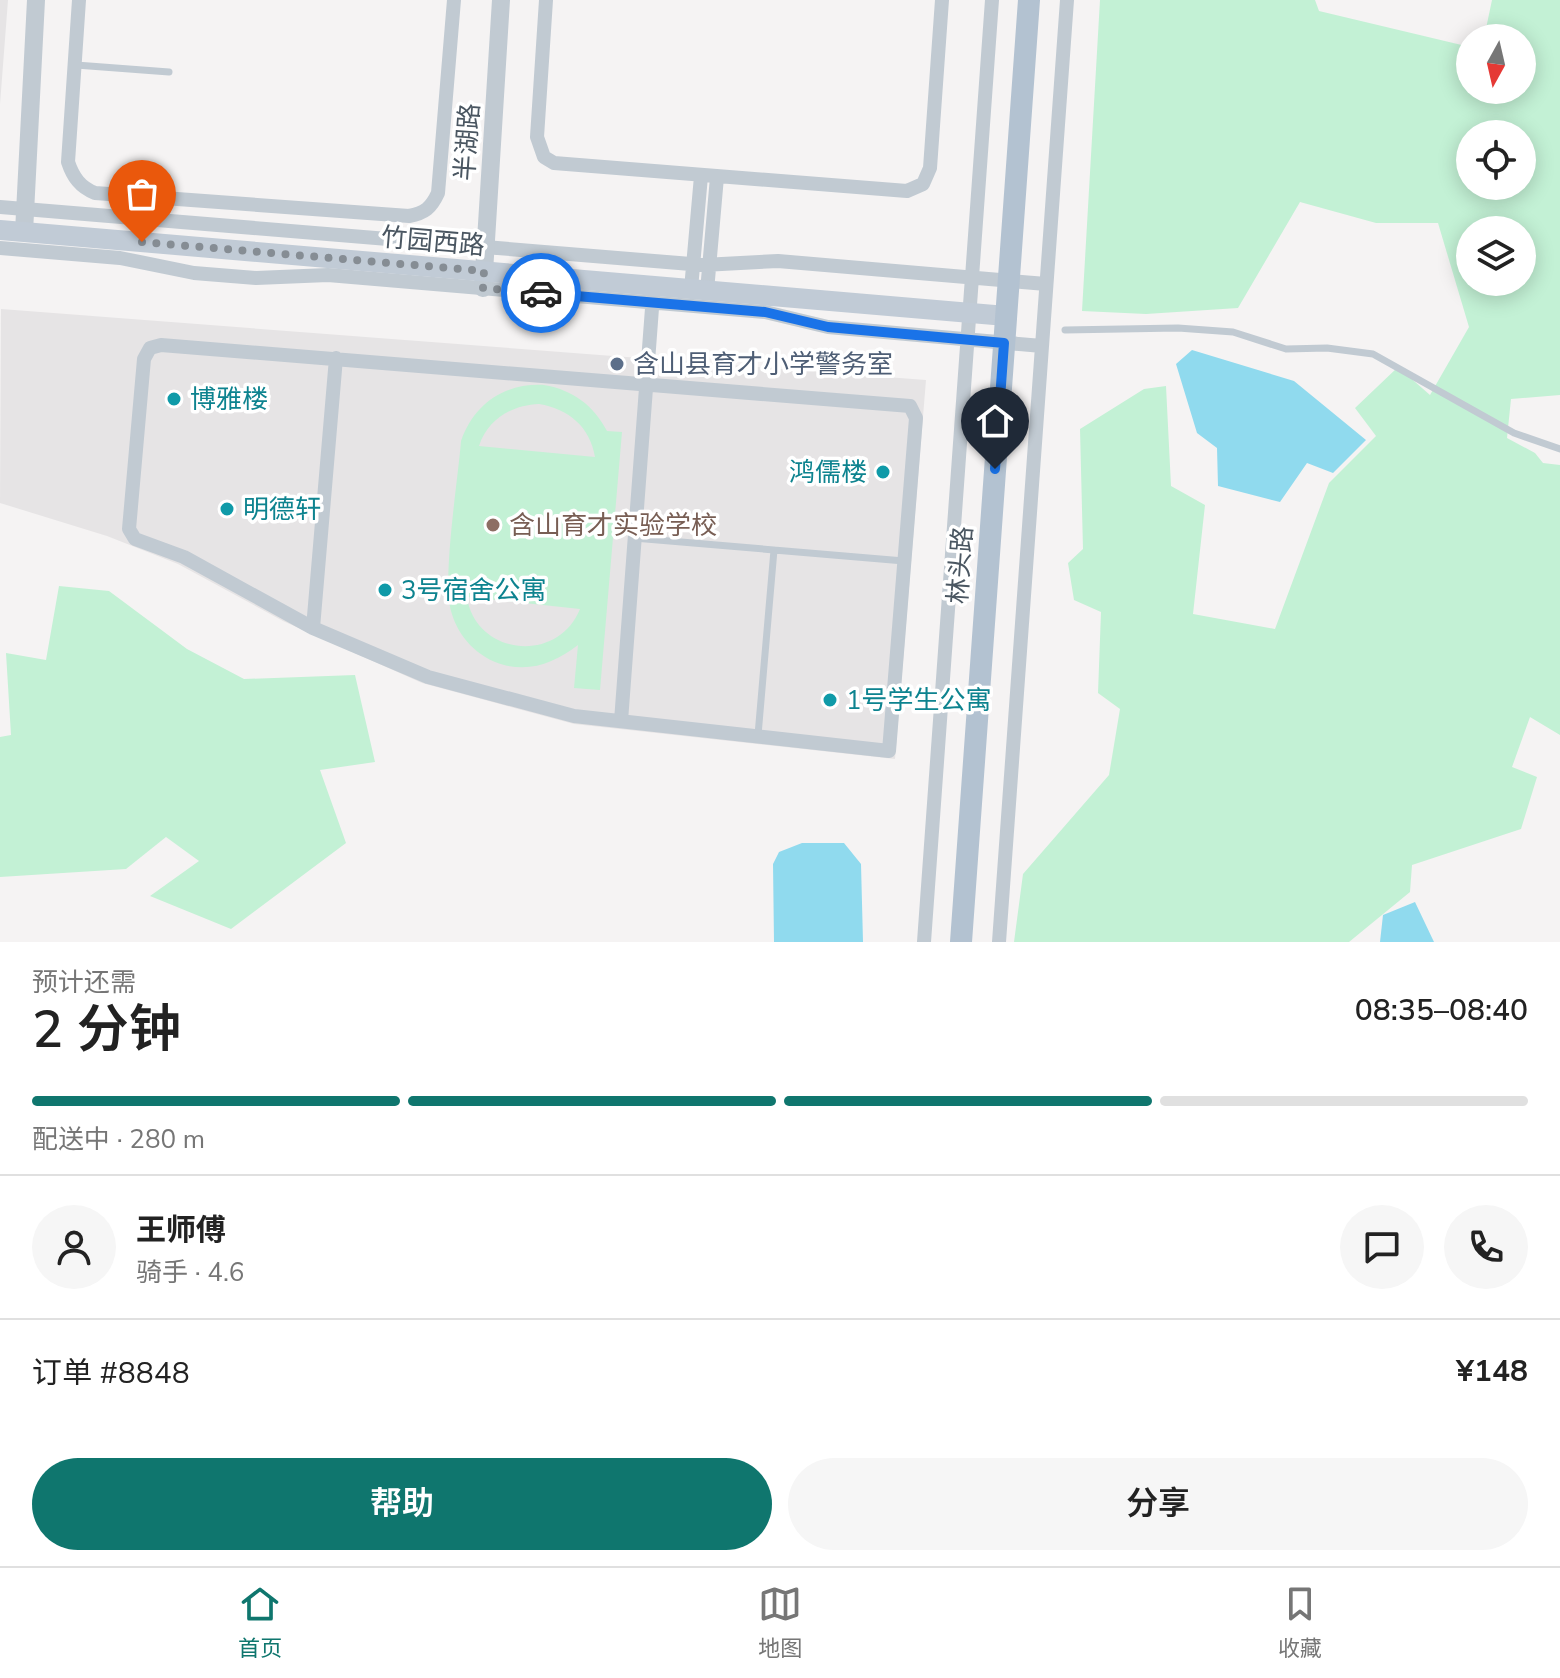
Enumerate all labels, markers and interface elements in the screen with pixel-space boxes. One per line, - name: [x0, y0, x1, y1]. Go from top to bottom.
- north arrow: [1456, 24, 1536, 104]
- map controls: [1456, 24, 1536, 296]
- street label: 半湖路: [447, 102, 488, 182]
- button: locate: [1456, 120, 1536, 200]
- pin: [108, 160, 176, 242]
- icon: bag: [120, 172, 164, 216]
- button: layers: [1456, 216, 1536, 296]
- street label: 竹园西路: [380, 220, 486, 263]
- courier: [501, 253, 581, 333]
- icon: car: [519, 271, 563, 315]
- place label: 含山县育才小学警务室: [633, 347, 893, 382]
- marker: 含山县育才小学警务室: [608, 355, 626, 373]
- place label: 博雅楼: [190, 382, 268, 417]
- pin: [961, 387, 1029, 469]
- marker: 博雅楼: [165, 390, 183, 408]
- icon: home: [973, 399, 1017, 443]
- place label: 鸿儒楼: [789, 455, 867, 490]
- marker: 鸿儒楼: [874, 463, 892, 481]
- place label: 明德轩: [243, 492, 321, 527]
- marker: 明德轩: [218, 500, 236, 518]
- place label: 含山育才实验学校: [509, 508, 717, 543]
- marker: 含山育才实验学校: [484, 516, 502, 534]
- street label: 林头路: [940, 525, 981, 605]
- place label: 3号宿舍公寓: [401, 573, 547, 608]
- marker: 3号宿舍公寓: [376, 581, 394, 599]
- place label: 1号学生公寓: [846, 683, 992, 718]
- marker: 1号学生公寓: [821, 691, 839, 709]
- text: 预计还需: [32, 965, 136, 1000]
- text: 08:35–08:40: [1355, 990, 1528, 1031]
- text: 2 分钟: [32, 994, 181, 1065]
- text: 配送中 · 280 m: [32, 1122, 205, 1157]
- button: person: [32, 1205, 116, 1289]
- button: chat: [1340, 1205, 1424, 1289]
- button: phone: [1444, 1205, 1528, 1289]
- text: 王师傅: [136, 1210, 226, 1251]
- text: 骑手 · 4.6: [136, 1255, 244, 1290]
- text: ¥148: [1456, 1351, 1528, 1392]
- text: 订单 #8848: [32, 1353, 190, 1394]
- button: 帮助: [32, 1458, 772, 1550]
- button: 分享: [788, 1458, 1528, 1550]
- tab: 首页: [238, 1582, 282, 1664]
- tab: 地图: [758, 1582, 802, 1664]
- tab: 收藏: [1278, 1582, 1322, 1664]

